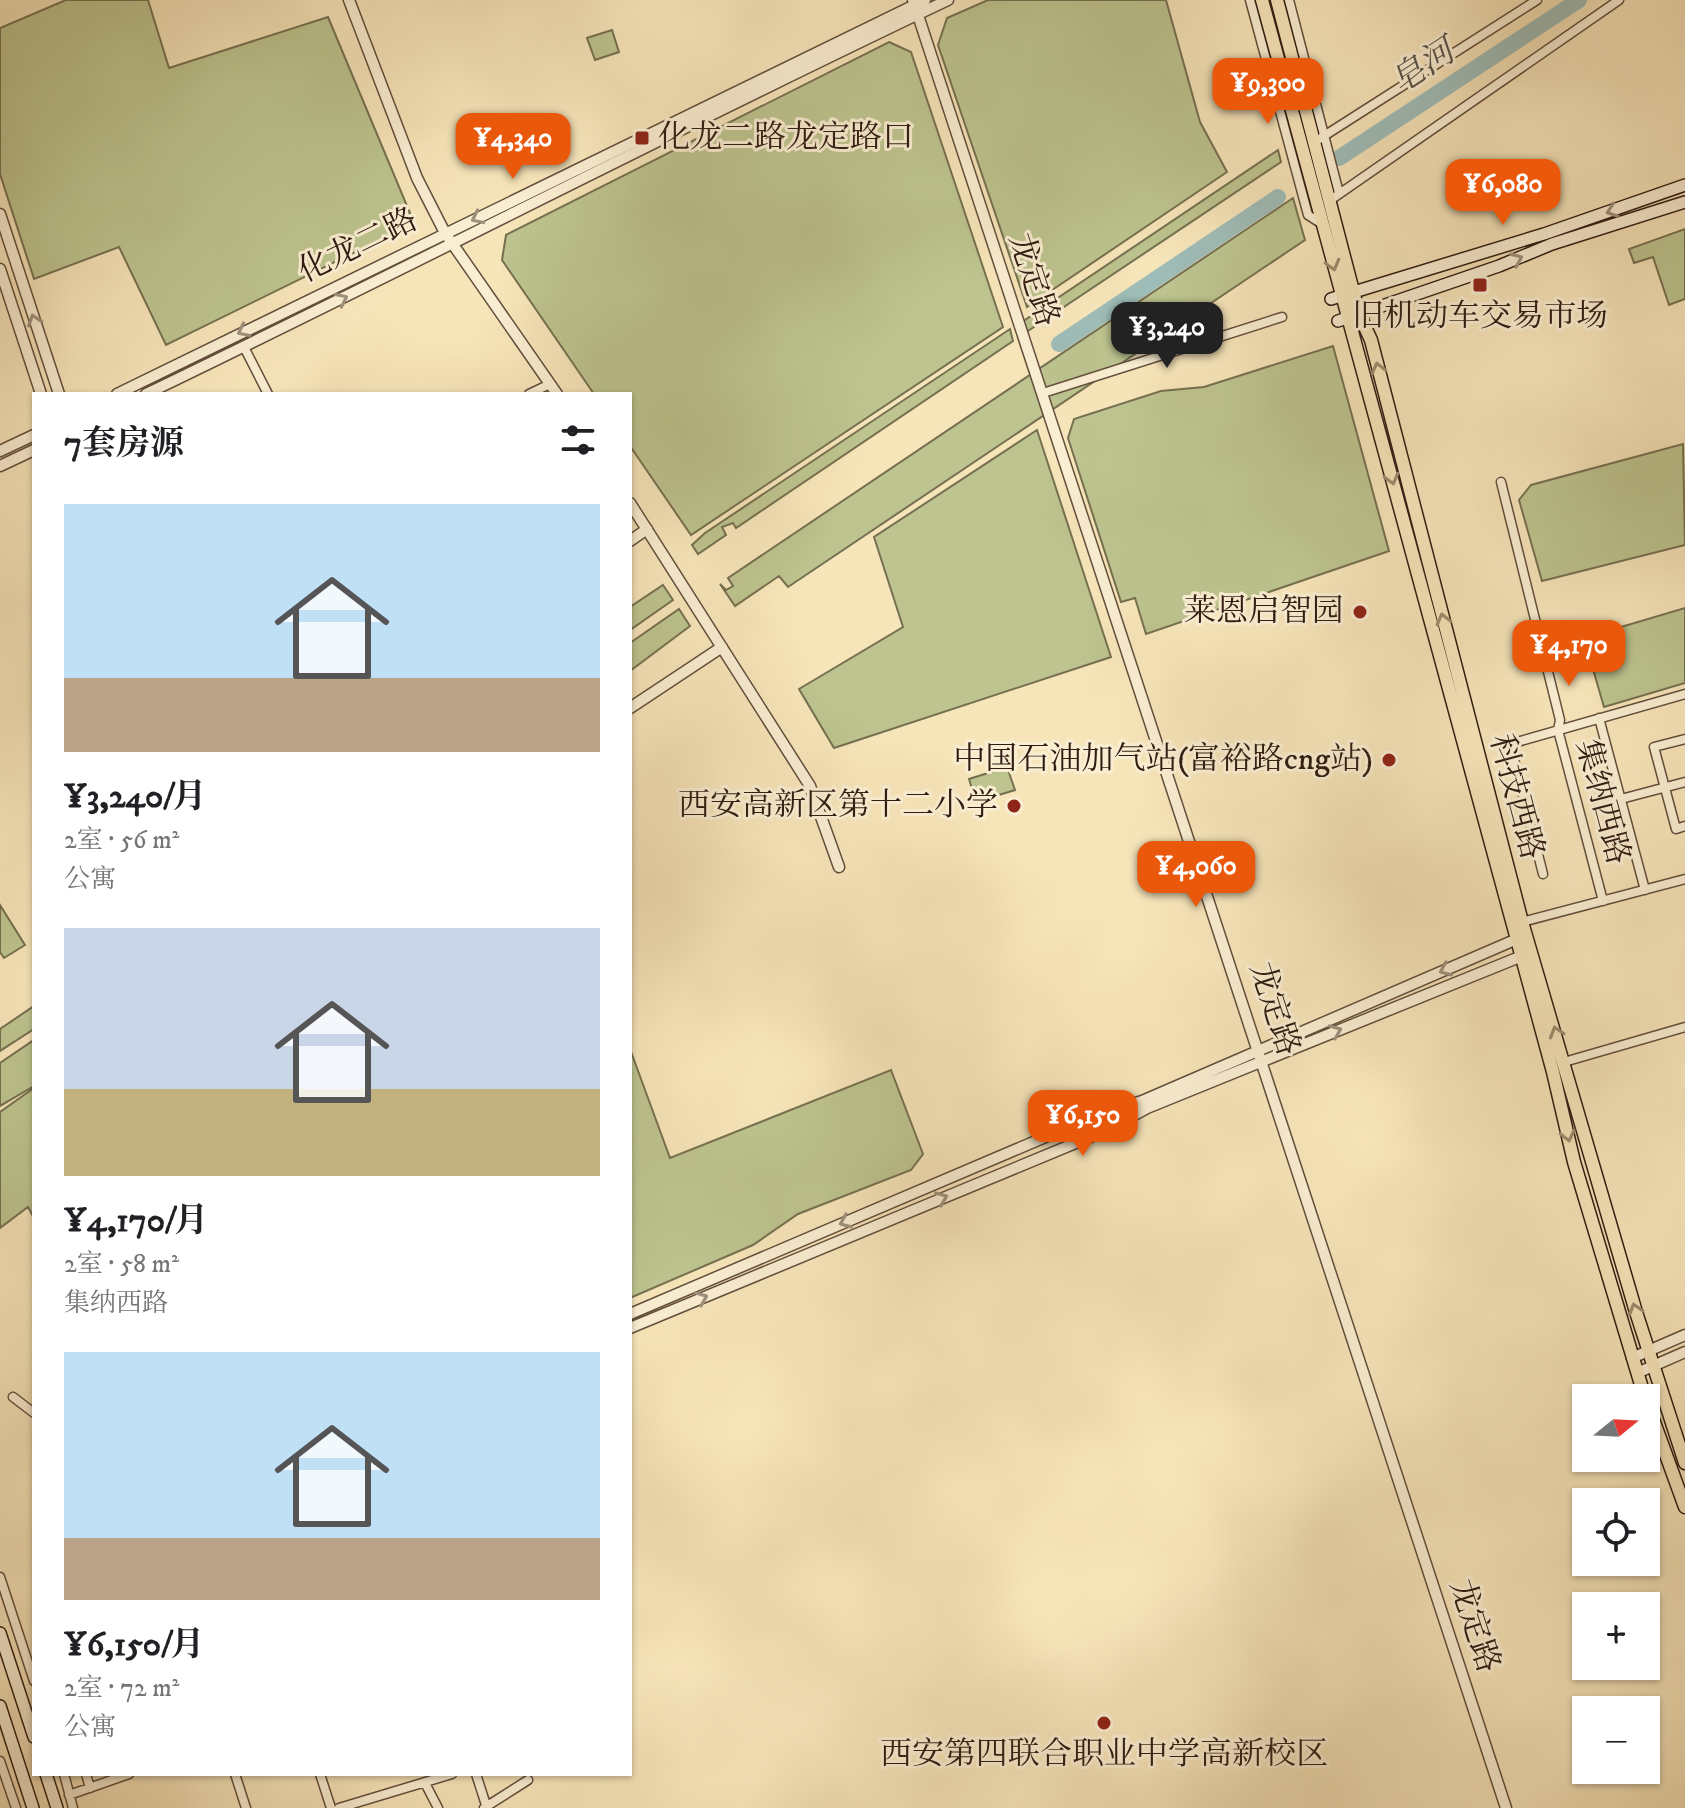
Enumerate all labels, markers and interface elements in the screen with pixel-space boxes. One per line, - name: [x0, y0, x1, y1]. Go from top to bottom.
- water label: 皂河: [1383, 28, 1468, 103]
- pin: ¥9,300: [1203, 58, 1333, 126]
- text: ¥9,300: [1230, 67, 1306, 100]
- pin: ¥4,340: [448, 113, 578, 181]
- place label: 化龙二路龙定路口: [658, 118, 914, 158]
- text: ¥4,340: [474, 122, 552, 155]
- marker: 化龙二路龙定路口: [633, 129, 651, 147]
- pin: ¥6,080: [1438, 159, 1568, 227]
- text: ¥6,080: [1464, 168, 1542, 201]
- street label: 化龙二路: [292, 200, 424, 292]
- one-way arrow: [1605, 202, 1619, 218]
- one-way arrow: [471, 208, 485, 224]
- street label: 龙定路: [999, 228, 1067, 332]
- one-way arrow: [1509, 252, 1523, 268]
- one-way arrow: [1323, 257, 1340, 271]
- marker: 旧机动车交易市场: [1471, 276, 1489, 294]
- one-way arrow: [333, 293, 348, 308]
- place label: 旧机动车交易市场: [1352, 297, 1608, 337]
- pin: ¥3,240: [1102, 302, 1232, 370]
- text: ¥3,240: [1129, 311, 1205, 344]
- one-way arrow: [28, 314, 44, 328]
- one-way arrow: [237, 321, 252, 337]
- one-way arrow: [1371, 361, 1388, 375]
- icon: filters: [556, 418, 600, 462]
- text: 7套房源: [64, 423, 184, 465]
- one-way arrow: [1382, 471, 1399, 485]
- icon: home: [260, 556, 404, 700]
- place label: 莱恩启智园: [1184, 592, 1344, 632]
- marker: 莱恩启智园: [1351, 603, 1369, 621]
- one-way arrow: [1436, 613, 1453, 627]
- pin: ¥4,170: [1504, 620, 1634, 688]
- text: ¥4,170: [1530, 629, 1608, 662]
- street label: 科技西路: [1480, 730, 1552, 864]
- street label: 集纳西路: [1566, 735, 1638, 869]
- place label: 中国石油加气站(富裕路cng站): [954, 740, 1373, 780]
- marker: 中国石油加气站(富裕路cng站): [1380, 751, 1398, 769]
- text: ¥3,240/月: [64, 776, 206, 818]
- place label: 西安高新区第十二小学: [678, 786, 998, 826]
- marker: 西安高新区第十二小学: [1005, 797, 1023, 815]
- text: 2室 · 56 m²: [64, 824, 179, 857]
- pin: ¥4,060: [1131, 841, 1261, 909]
- text: ¥4,060: [1155, 850, 1237, 883]
- text: 公寓: [64, 863, 116, 896]
- street label: 龙定路: [1240, 957, 1308, 1061]
- one-way arrow: [1439, 960, 1453, 976]
- icon: home: [260, 980, 404, 1124]
- one-way arrow: [1328, 1025, 1342, 1041]
- one-way arrow: [1549, 1026, 1565, 1040]
- pin: ¥6,150: [1018, 1090, 1148, 1158]
- text: ¥6,150: [1046, 1099, 1120, 1132]
- one-way arrow: [1559, 1128, 1576, 1142]
- one-way arrow: [934, 1192, 948, 1208]
- text: ¥4,170/月: [64, 1200, 208, 1242]
- one-way arrow: [838, 1213, 853, 1229]
- text: 2室 · 58 m²: [64, 1248, 179, 1281]
- text: 集纳西路: [64, 1287, 168, 1320]
- one-way arrow: [694, 1291, 708, 1307]
- one-way arrow: [1628, 1303, 1644, 1316]
- north arrow: [1572, 1384, 1660, 1472]
- map controls: [1572, 1384, 1660, 1784]
- icon: home: [260, 1404, 404, 1548]
- button: locate: [1572, 1488, 1660, 1576]
- street label: 龙定路: [1440, 1574, 1508, 1678]
- button: +: [1572, 1592, 1660, 1680]
- text: ¥6,150/月: [64, 1624, 204, 1666]
- text: 2室 · 72 m²: [64, 1672, 179, 1705]
- button: −: [1572, 1696, 1660, 1784]
- text: 公寓: [64, 1711, 116, 1744]
- marker: 西安第四联合职业中学高新校区: [1095, 1714, 1113, 1732]
- place label: 西安第四联合职业中学高新校区: [880, 1735, 1328, 1775]

